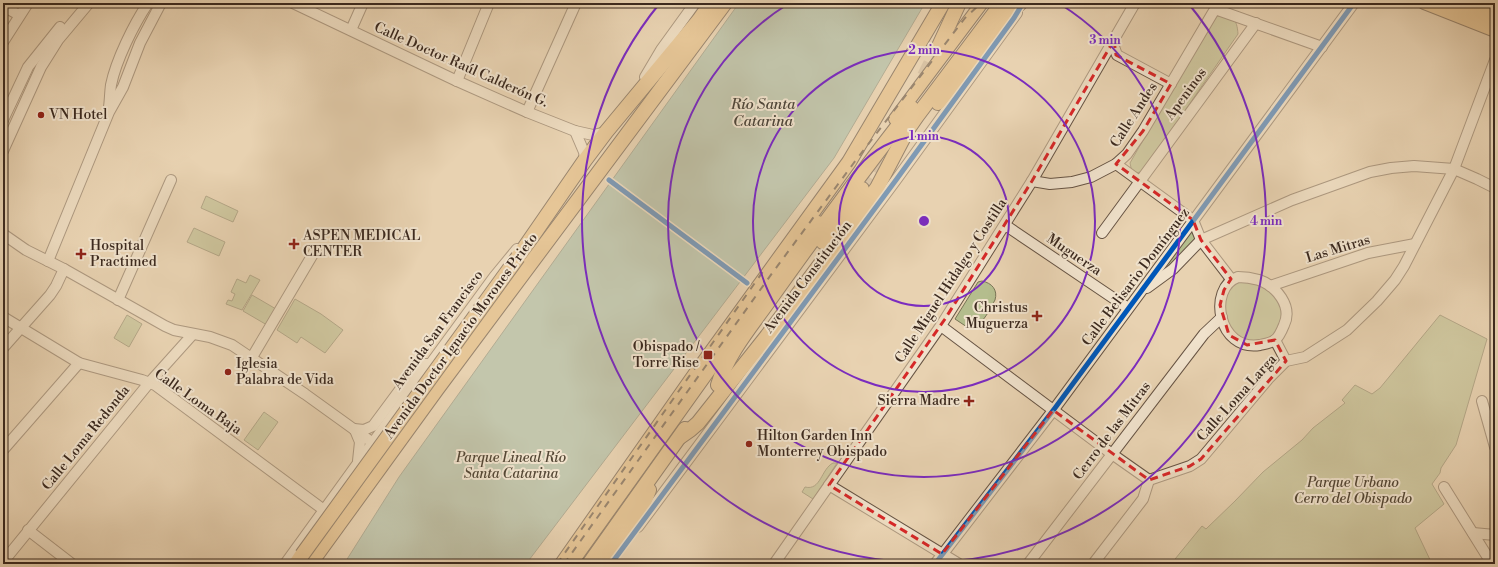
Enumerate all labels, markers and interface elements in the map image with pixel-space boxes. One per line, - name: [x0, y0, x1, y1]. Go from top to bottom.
- street label: Calle Doctor Raúl Calderón G.: [371, 18, 551, 112]
- text: 3 min: [1089, 33, 1121, 48]
- text: 2 min: [908, 43, 940, 58]
- street label: Apeninos: [1160, 64, 1211, 124]
- street label: Calle Andes: [1106, 79, 1162, 151]
- water label: Río Santa Catarina: [730, 95, 796, 131]
- place label: VN Hotel: [48, 106, 107, 124]
- marker: VN Hotel: [36, 110, 46, 120]
- text: 1 min: [909, 129, 940, 144]
- street label: Calle Miguel Hidalgo y Costilla: [891, 195, 1012, 367]
- street label: Calle Belisario Domínguez: [1078, 204, 1194, 350]
- centre of rings: [917, 214, 931, 228]
- text: 4 min: [1250, 214, 1283, 229]
- street label: Avenida Constitución: [759, 217, 856, 338]
- place label: ASPEN MEDICAL CENTER: [302, 227, 420, 261]
- street label: Avenida Doctor Ignacio Morones Prieto: [380, 229, 542, 443]
- street label: Muguerza: [1043, 230, 1106, 280]
- street label: Las Mitras: [1304, 231, 1372, 267]
- place label: Hospital Practimed: [90, 237, 157, 271]
- marker: ASPEN MEDICAL CENTER: [288, 238, 300, 250]
- marker: Hospital Practimed: [75, 248, 87, 260]
- street label: Avenida San Francisco: [388, 267, 487, 394]
- place label: Christus Muguerza: [965, 299, 1029, 333]
- marker: Christus Muguerza: [1031, 310, 1043, 322]
- place label: Obispado / Torre Rise: [633, 338, 700, 372]
- marker: Obispado / Torre Rise: [702, 349, 714, 361]
- street label: Calle Loma Larga: [1193, 350, 1281, 445]
- place label: Iglesia Palabra de Vida: [236, 355, 335, 389]
- street label: Calle Loma Baja: [151, 365, 246, 439]
- marker: Iglesia Palabra de Vida: [223, 367, 233, 377]
- street label: Cerro de las Mitras: [1069, 378, 1155, 484]
- street label: Calle Loma Redonda: [38, 381, 135, 494]
- place label: Sierra Madre: [878, 392, 960, 410]
- marker: Sierra Madre: [963, 395, 975, 407]
- place label: Hilton Garden Inn Monterrey Obispado: [757, 427, 887, 461]
- marker: Hilton Garden Inn Monterrey Obispado: [744, 439, 754, 449]
- park label: Parque Lineal Río Santa Catarina: [455, 449, 566, 483]
- park label: Parque Urbano Cerro del Obispado: [1294, 474, 1412, 508]

